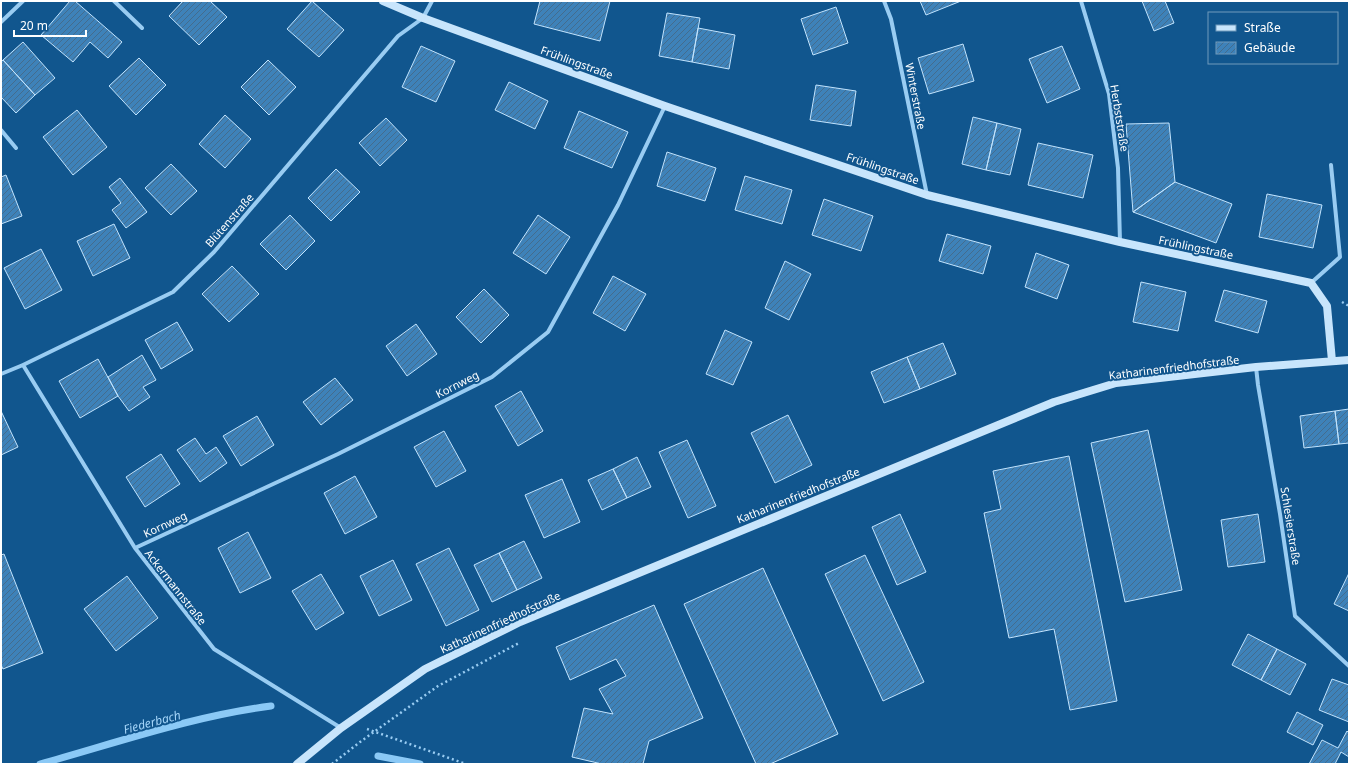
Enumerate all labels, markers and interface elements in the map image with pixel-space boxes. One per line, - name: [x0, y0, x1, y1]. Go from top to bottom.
- scale bar: [14, 12, 86, 38]
- legend: [1208, 12, 1338, 64]
- text: 20 m: [20, 17, 48, 34]
- text: Straße: [1244, 19, 1281, 36]
- text: Gebäude: [1244, 39, 1295, 56]
- street label: Frühlingstraße: [539, 42, 615, 82]
- street label: Winterstraße: [902, 61, 930, 131]
- street label: Herbststraße: [1107, 83, 1133, 153]
- street label: Frühlingstraße: [845, 149, 921, 187]
- street label: Blütenstraße: [201, 190, 257, 250]
- street label: Frühlingstraße: [1157, 232, 1235, 262]
- street label: Katharinenfriedhofstraße: [1108, 352, 1240, 382]
- street label: Kornweg: [433, 367, 481, 401]
- street label: Katharinenfriedhofstraße: [734, 463, 862, 527]
- street label: Schlesierstraße: [1277, 486, 1305, 566]
- street label: Kornweg: [141, 507, 189, 541]
- street label: Ackermannstraße: [142, 546, 210, 628]
- street label: Katharinenfriedhofstraße: [437, 587, 563, 657]
- water label: Fiederbach: [121, 706, 183, 738]

